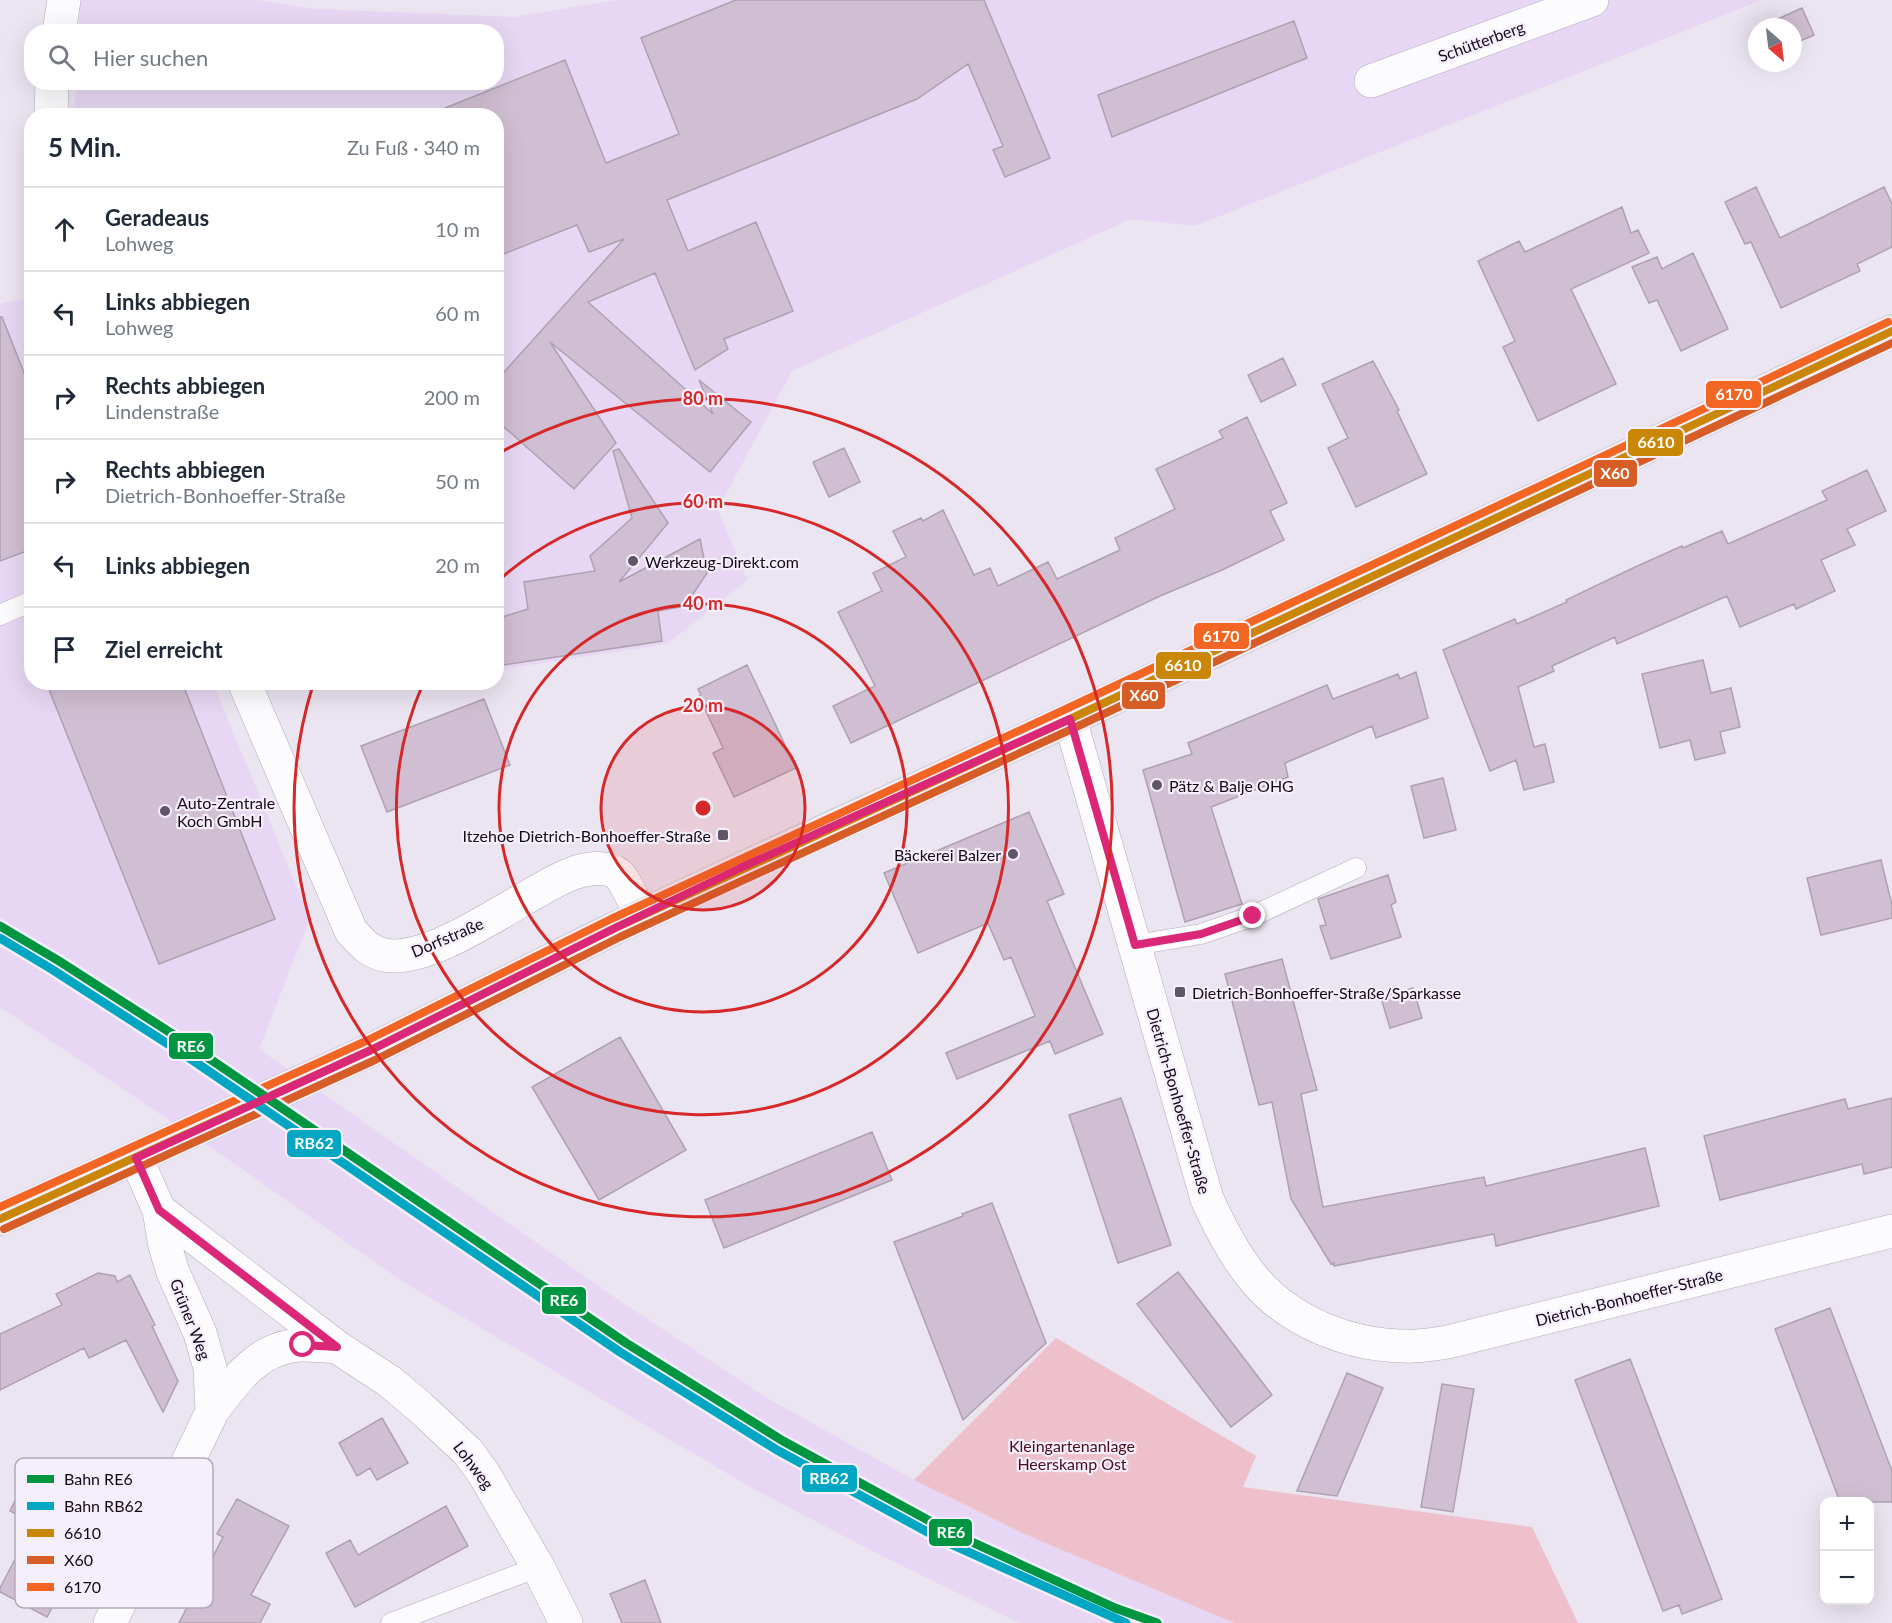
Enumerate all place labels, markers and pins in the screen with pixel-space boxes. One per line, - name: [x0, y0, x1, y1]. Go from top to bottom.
- place label: Werkzeug-Direkt.com: [645, 552, 799, 571]
- marker: Werkzeug-Direkt.com: [626, 554, 640, 568]
- place label: Pätz & Balje OHG: [1169, 776, 1294, 795]
- marker: Pätz & Balje OHG: [1150, 778, 1164, 792]
- place label: Auto-Zentrale Koch GmbH: [177, 793, 275, 830]
- centre of rings: [693, 798, 713, 818]
- marker: Auto-Zentrale Koch GmbH: [158, 804, 172, 818]
- place label: Itzehoe Dietrich-Bonhoeffer-Straße: [462, 826, 711, 845]
- marker: Itzehoe Dietrich-Bonhoeffer-Straße: [716, 828, 730, 842]
- place label: Bäckerei Balzer: [894, 845, 1001, 864]
- marker: Bäckerei Balzer: [1006, 847, 1020, 861]
- place label: Dietrich-Bonhoeffer-Straße/Sparkasse: [1192, 983, 1461, 1002]
- marker: Dietrich-Bonhoeffer-Straße/Sparkasse: [1173, 985, 1187, 999]

